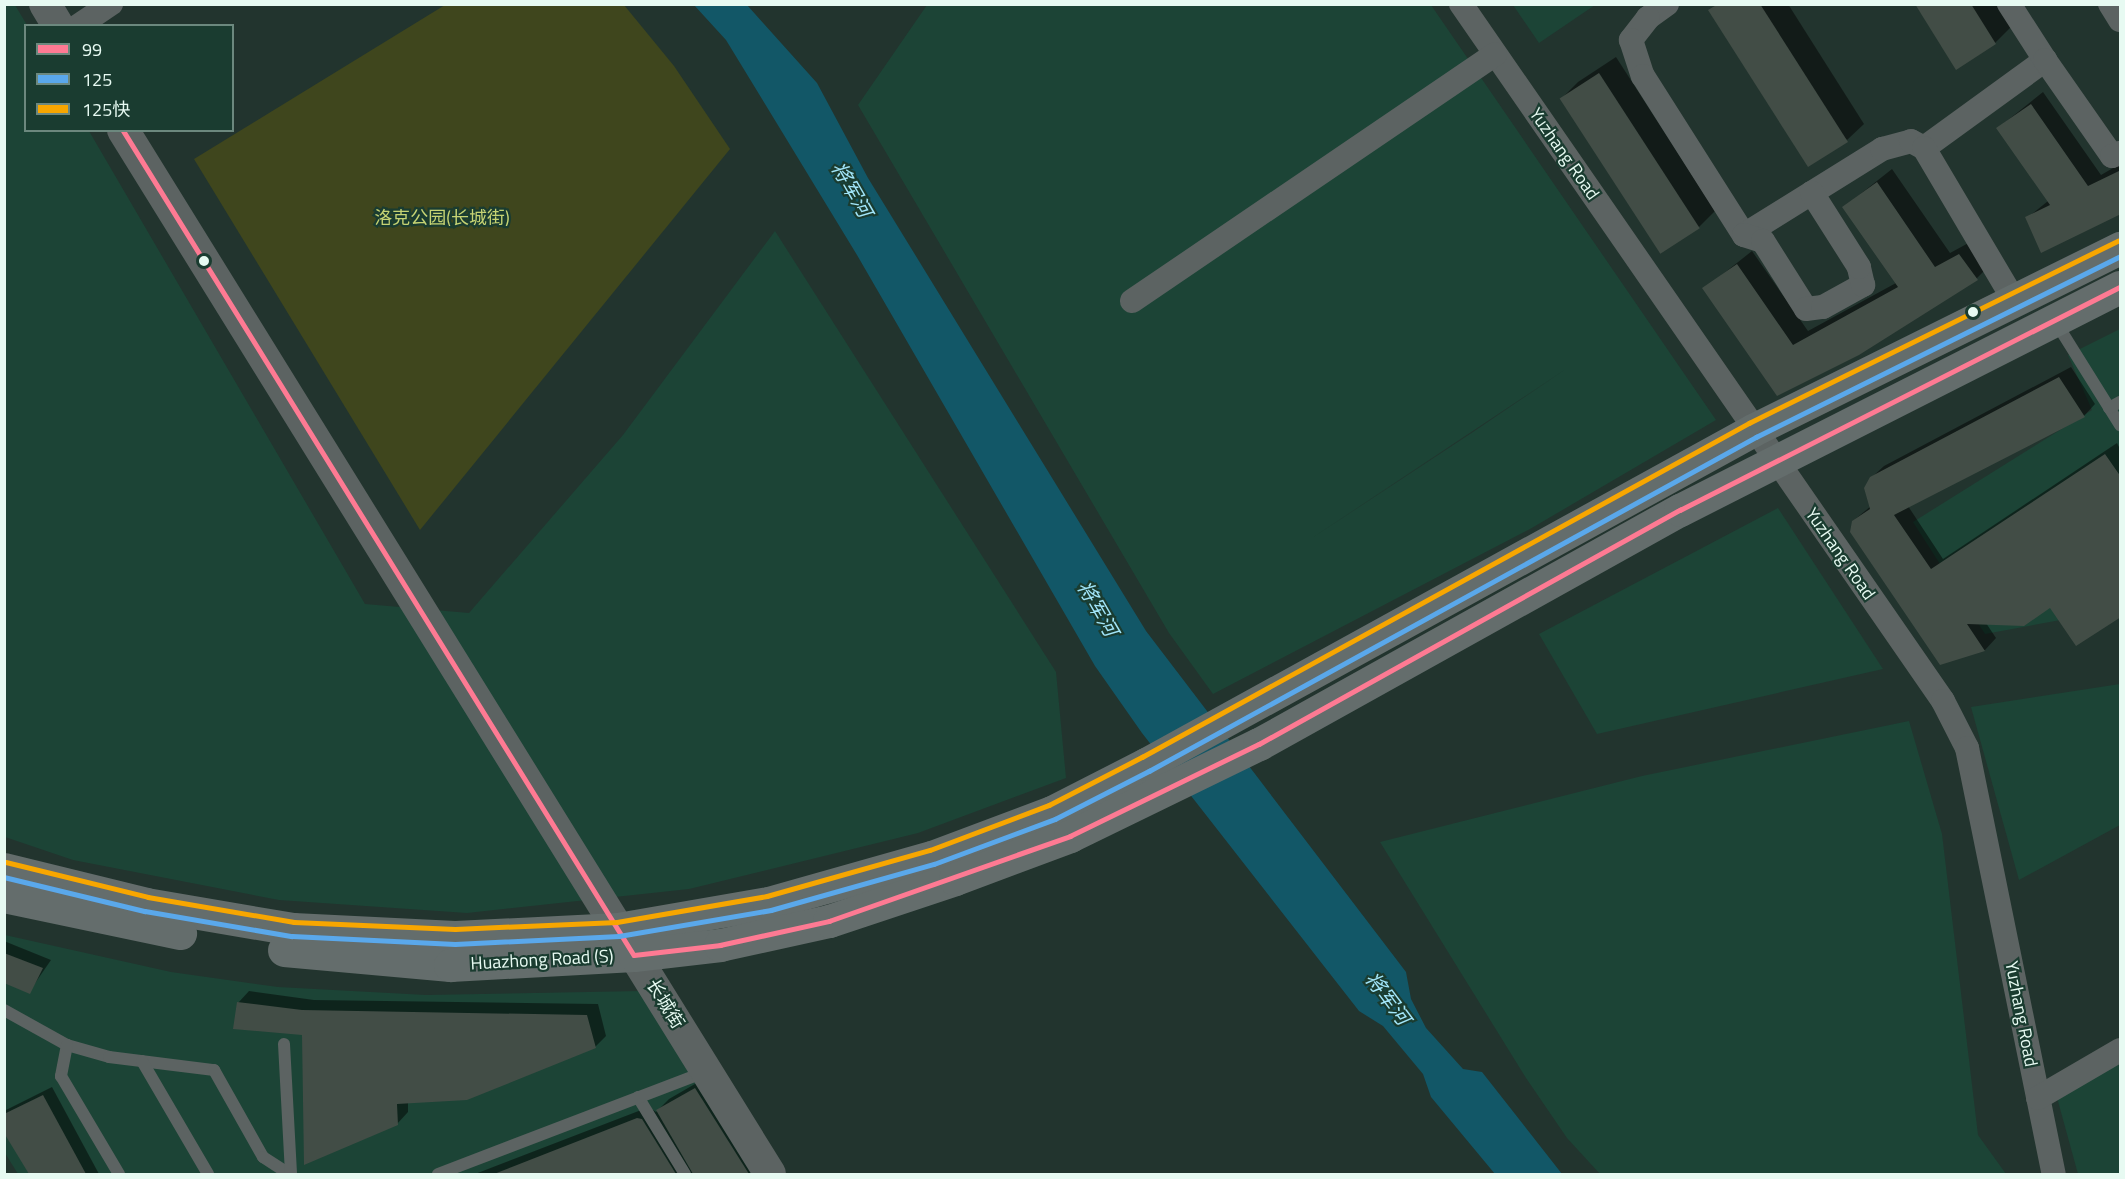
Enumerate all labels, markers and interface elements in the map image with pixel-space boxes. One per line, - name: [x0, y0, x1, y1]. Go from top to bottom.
- legend: [24, 24, 234, 132]
- text: 99: [82, 36, 102, 63]
- text: 125: [82, 66, 112, 93]
- text: 125快: [82, 96, 130, 123]
- street label: Yuzhang Road: [1524, 104, 1604, 204]
- water label: 将军河: [827, 157, 877, 221]
- park label: 洛克公园(长城街): [374, 207, 510, 229]
- unlabelled marker: [198, 255, 210, 267]
- unlabelled marker: [1967, 306, 1979, 318]
- street label: Yuzhang Road: [1800, 504, 1880, 604]
- water label: 将军河: [1073, 576, 1123, 640]
- street label: Huazhong Road (S): [470, 945, 614, 975]
- street label: Yuzhang Road: [2000, 959, 2042, 1069]
- water label: 将军河: [1360, 967, 1416, 1029]
- street label: 长城街: [642, 975, 688, 1033]

